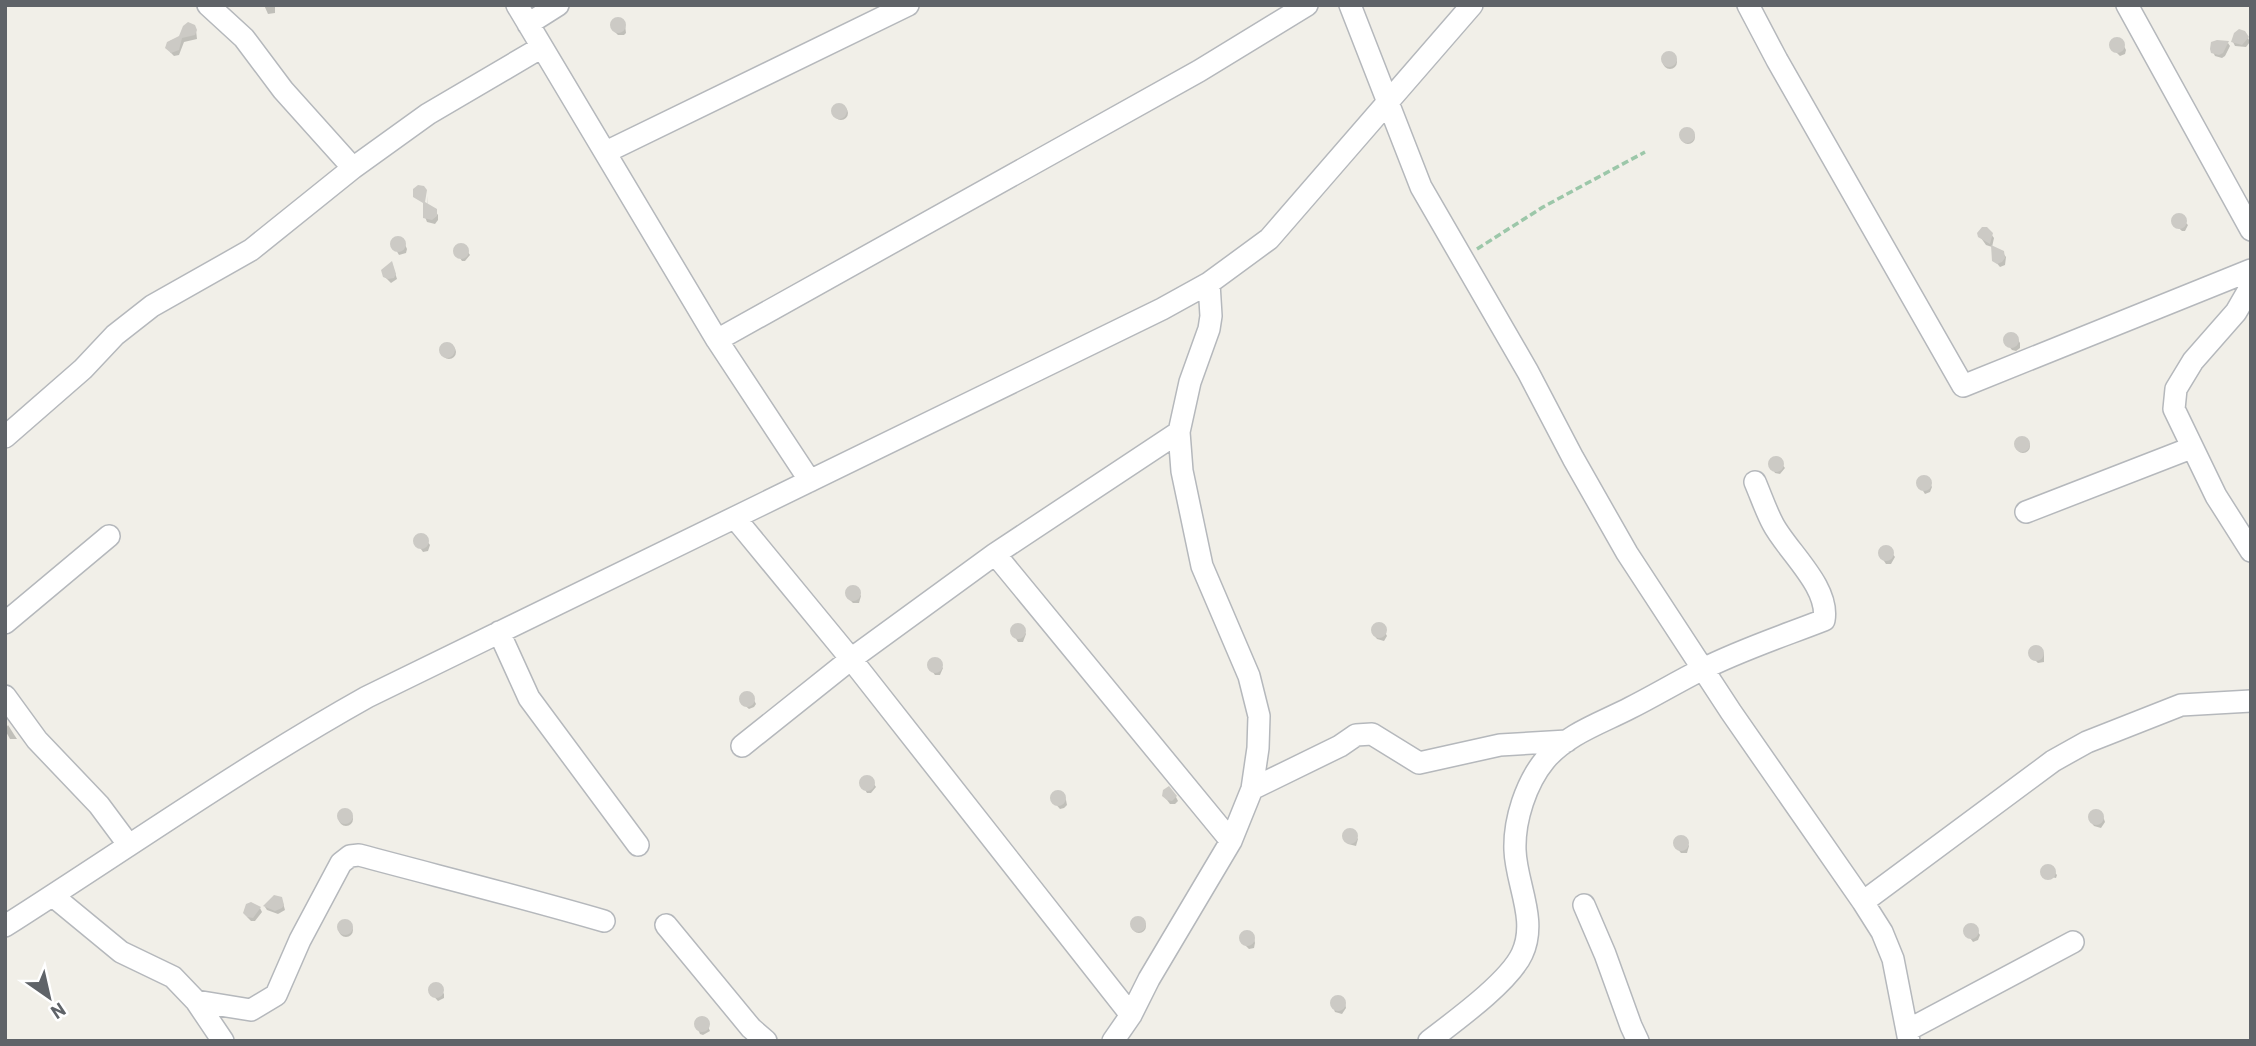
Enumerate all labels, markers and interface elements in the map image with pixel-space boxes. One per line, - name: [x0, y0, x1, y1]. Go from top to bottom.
- north arrow: [14, 962, 84, 1032]
- text: N: [47, 998, 70, 1025]

